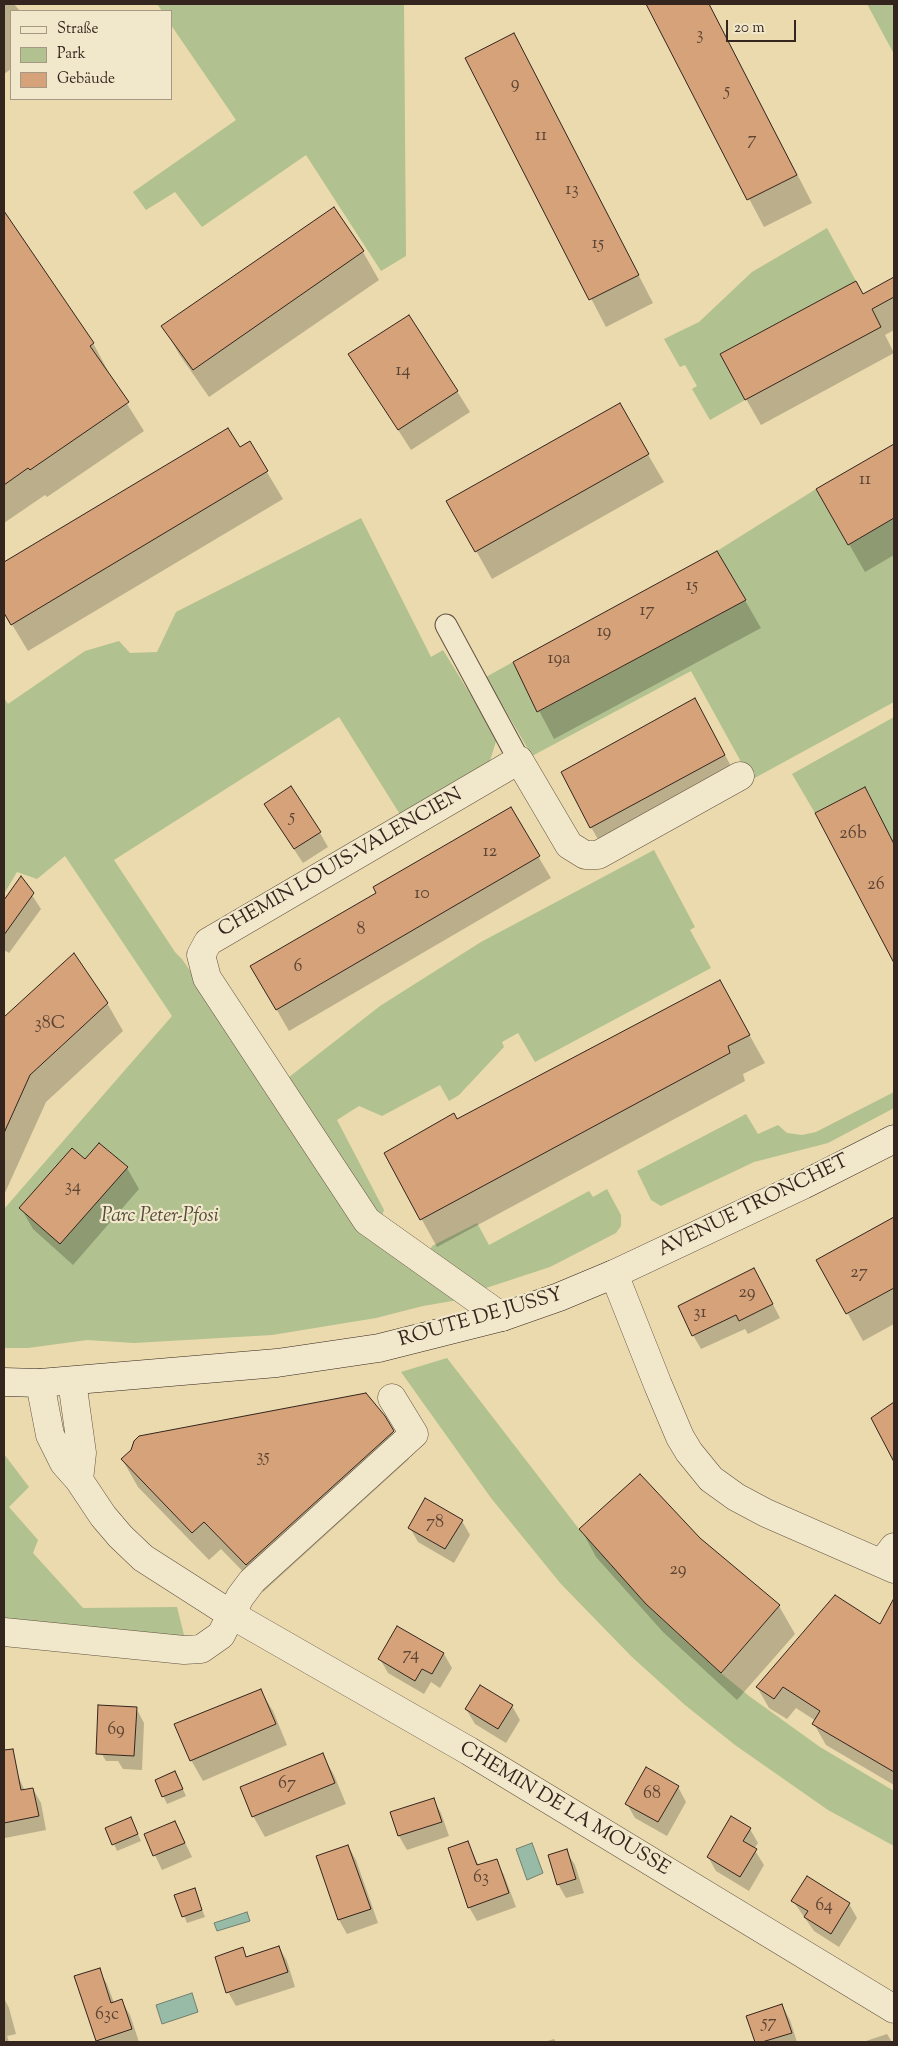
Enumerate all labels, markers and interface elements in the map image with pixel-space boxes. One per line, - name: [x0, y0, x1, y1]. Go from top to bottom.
- legend: [10, 10, 172, 100]
- scale bar: [728, 10, 798, 42]
- text: 20 m: [734, 18, 765, 39]
- text: Straße: [57, 19, 99, 40]
- house number: 3: [696, 25, 704, 47]
- text: Park: [57, 44, 86, 65]
- text: Gebäude: [57, 69, 115, 90]
- house number: 9: [511, 74, 519, 96]
- house number: 5: [724, 81, 730, 103]
- house number: 11: [535, 126, 547, 148]
- house number: 7: [747, 130, 757, 152]
- house number: 13: [565, 180, 579, 202]
- house number: 15: [592, 234, 604, 256]
- house number: 14: [395, 361, 411, 383]
- house number: 11: [859, 470, 871, 492]
- house number: 15: [686, 576, 698, 598]
- house number: 17: [639, 601, 655, 623]
- house number: 19: [597, 622, 611, 644]
- house number: 19a: [548, 649, 570, 671]
- street label: CHEMIN LOUIS-VALENCIEN: [215, 784, 467, 944]
- house number: 5: [289, 807, 295, 829]
- house number: 26b: [839, 824, 867, 846]
- house number: 12: [483, 842, 497, 864]
- house number: 26: [867, 875, 885, 897]
- house number: 10: [414, 884, 430, 906]
- house number: 8: [357, 920, 365, 942]
- house number: 6: [294, 957, 302, 979]
- house number: 38C: [35, 1014, 65, 1036]
- street label: AVENUE TRONCHET: [655, 1150, 853, 1264]
- house number: 34: [65, 1177, 81, 1199]
- park label: Parc Peter-Pfosi: [101, 1206, 219, 1230]
- house number: 27: [850, 1263, 868, 1285]
- house number: 29: [738, 1283, 756, 1305]
- street label: ROUTE DE JUSSY: [396, 1284, 566, 1354]
- house number: 31: [693, 1303, 707, 1325]
- house number: 35: [256, 1447, 270, 1469]
- house number: 78: [426, 1513, 444, 1535]
- house number: 29: [669, 1560, 687, 1582]
- house number: 74: [403, 1645, 419, 1667]
- house number: 69: [107, 1720, 125, 1742]
- street label: CHEMIN DE LA MOUSSE: [454, 1738, 674, 1882]
- house number: 67: [278, 1774, 296, 1796]
- house number: 68: [643, 1784, 661, 1806]
- house number: 63: [473, 1868, 489, 1890]
- house number: 64: [815, 1896, 833, 1918]
- house number: 63c: [95, 2005, 119, 2027]
- house number: 57: [761, 2013, 777, 2035]

